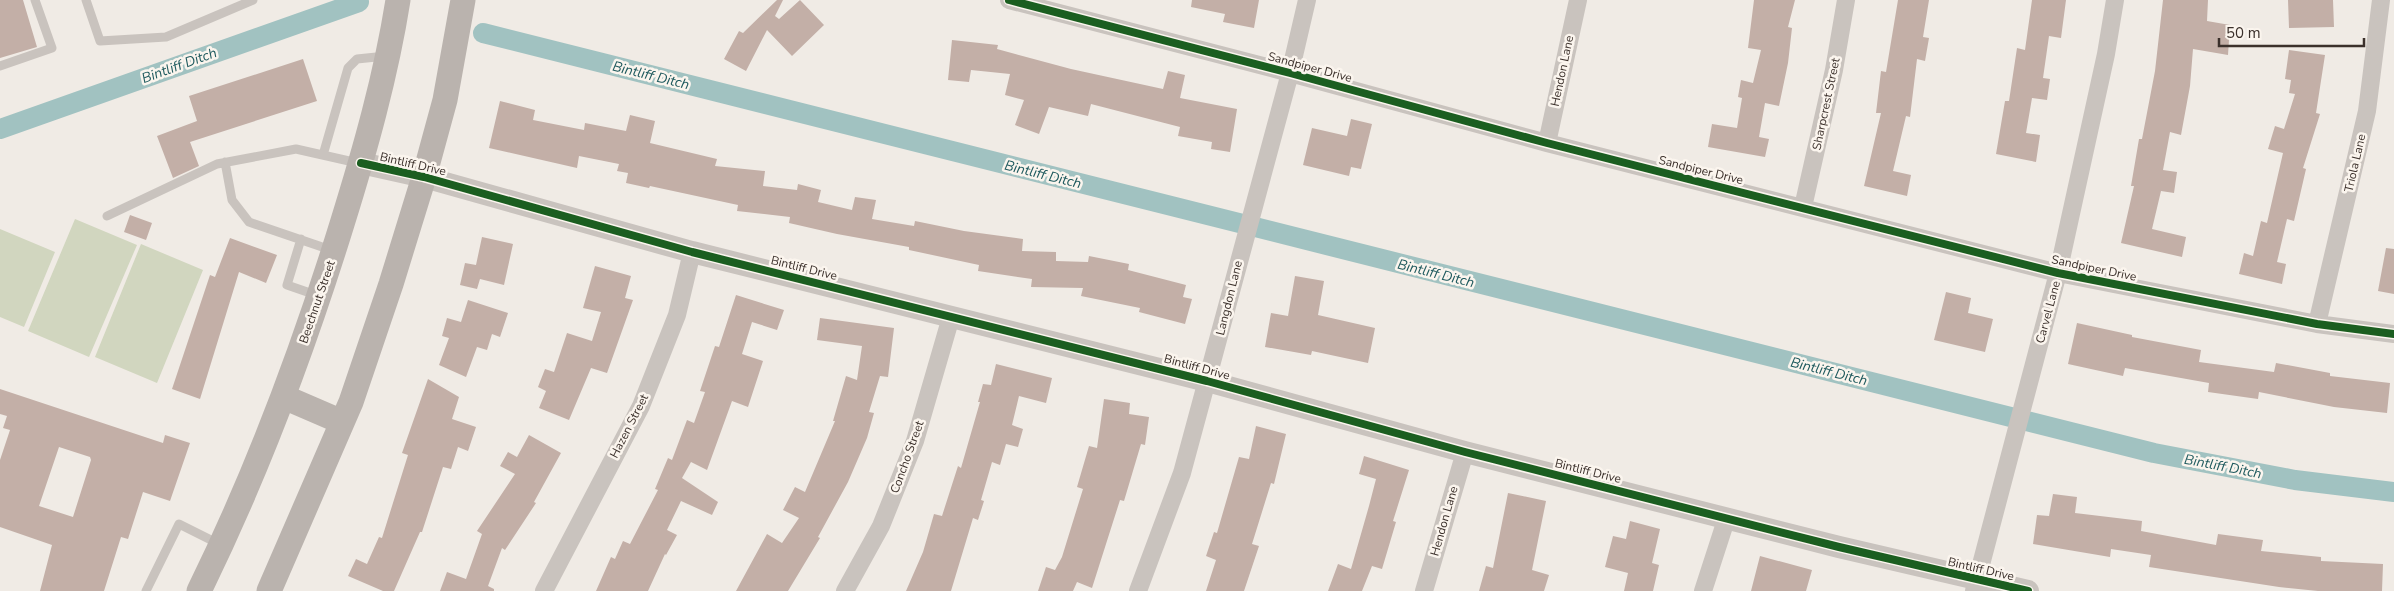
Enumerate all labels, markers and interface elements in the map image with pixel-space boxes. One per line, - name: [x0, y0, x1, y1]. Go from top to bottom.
- scale bar: [2219, 15, 2364, 47]
- text: 50 m: [2226, 23, 2261, 43]
- street label: Hendon Lane: [1547, 34, 1577, 108]
- water label: Bintliff Ditch: [139, 43, 219, 88]
- street label: Sandpiper Drive: [1266, 48, 1354, 86]
- street label: Sharpcrest Street: [1808, 56, 1844, 152]
- water label: Bintliff Ditch: [610, 57, 691, 94]
- street label: Triola Lane: [2341, 132, 2369, 194]
- street label: Bintliff Drive: [378, 149, 448, 179]
- street label: Sandpiper Drive: [1657, 152, 1745, 188]
- water label: Bintliff Ditch: [1002, 156, 1083, 193]
- street label: Sandpiper Drive: [2050, 251, 2138, 285]
- street label: Bintliff Drive: [769, 252, 839, 284]
- water label: Bintliff Ditch: [1395, 255, 1476, 292]
- street label: Beechnut Street: [295, 258, 339, 346]
- street label: Langdon Lane: [1212, 259, 1246, 337]
- street label: Carvel Lane: [2032, 279, 2064, 345]
- street label: Bintliff Drive: [1162, 351, 1232, 383]
- water label: Bintliff Ditch: [1788, 353, 1869, 390]
- street label: Hazen Street: [606, 390, 652, 461]
- street label: Concho Street: [886, 418, 928, 495]
- water label: Bintliff Ditch: [2183, 450, 2263, 483]
- street label: Bintliff Drive: [1553, 455, 1623, 487]
- street label: Hendon Lane: [1426, 484, 1462, 558]
- street label: Bintliff Drive: [1946, 554, 2016, 584]

